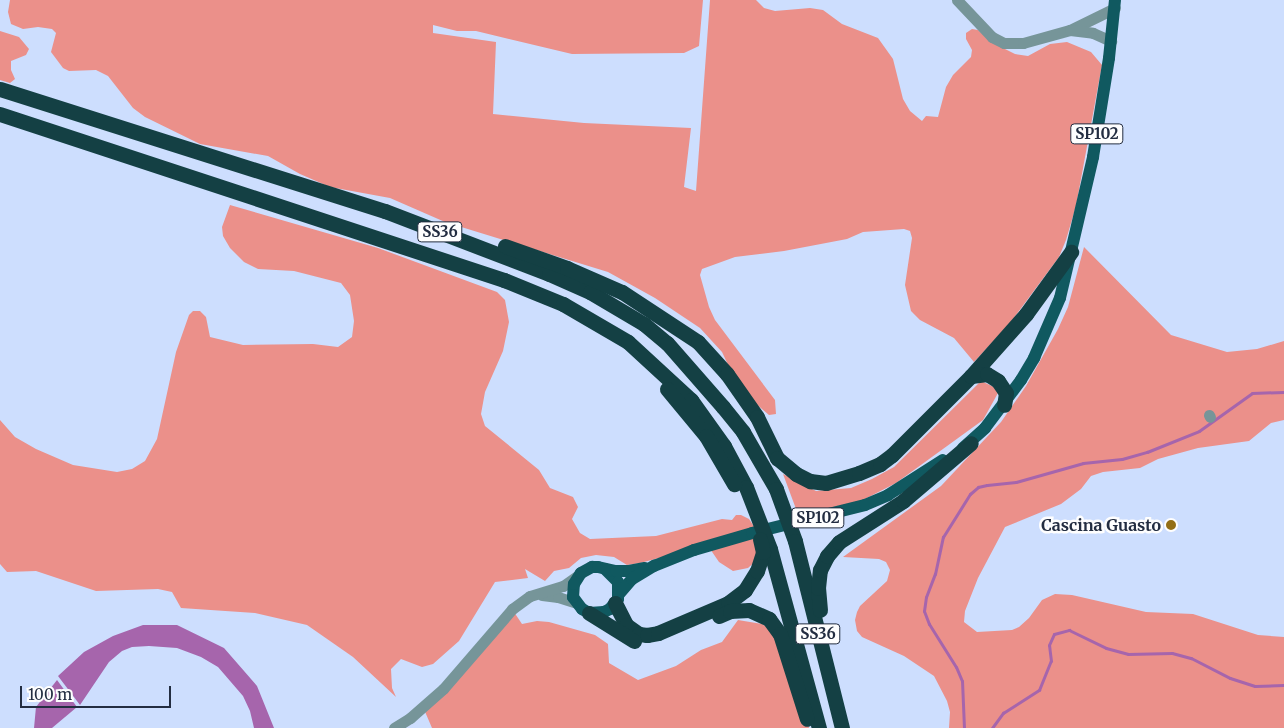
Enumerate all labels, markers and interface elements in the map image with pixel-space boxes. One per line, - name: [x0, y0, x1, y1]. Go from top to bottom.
- road number: SP102: [1070, 122, 1124, 146]
- road number: SS36: [416, 220, 464, 244]
- road number: SP102: [790, 506, 846, 530]
- place label: Cascina Guasto: [1041, 515, 1161, 535]
- marker: Cascina Guasto: [1165, 519, 1177, 531]
- road number: SS36: [794, 622, 842, 646]
- scale bar: [22, 676, 174, 708]
- text: 100 m: [28, 685, 72, 704]

